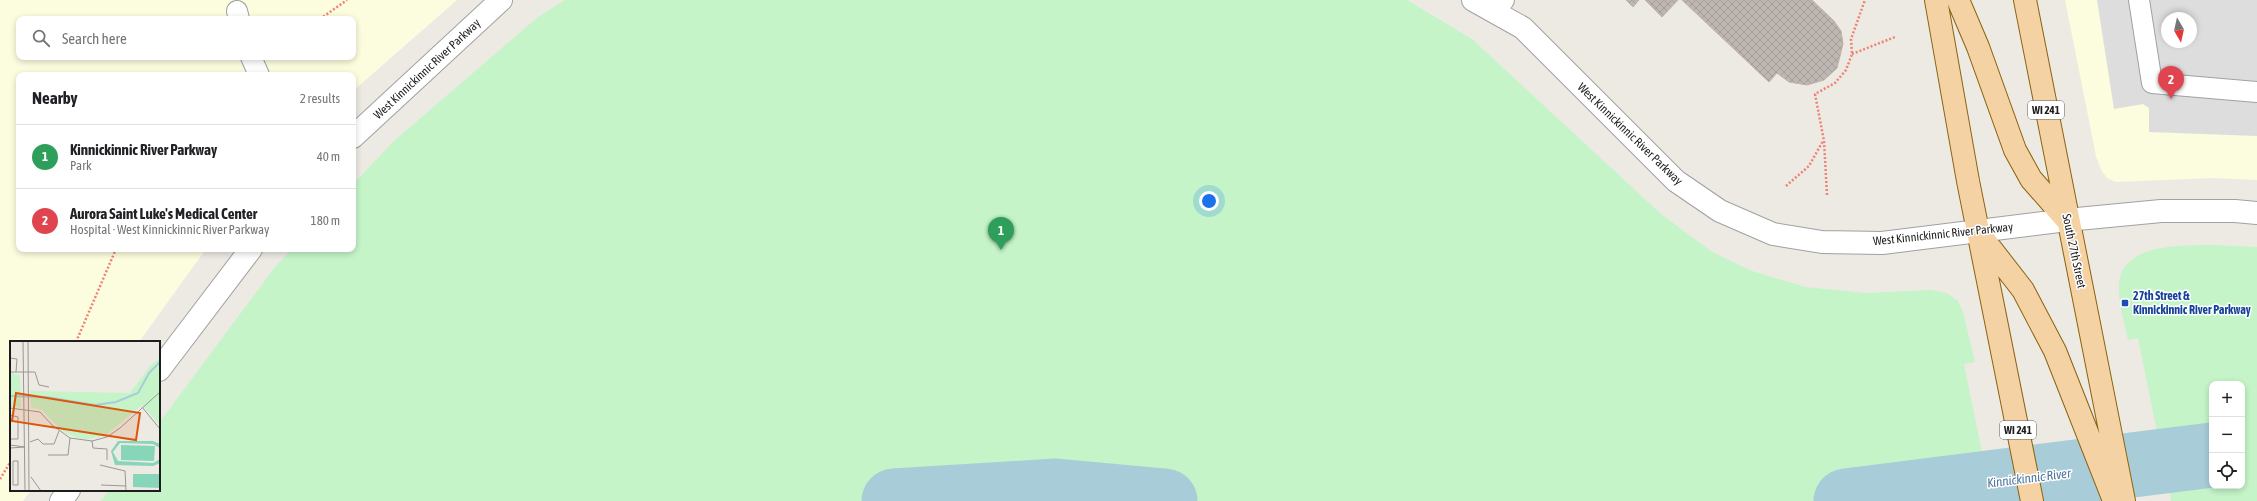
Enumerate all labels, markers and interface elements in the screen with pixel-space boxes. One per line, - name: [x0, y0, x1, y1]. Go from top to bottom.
- north arrow: [2161, 12, 2197, 48]
- search box: [16, 16, 356, 60]
- street label: West Kinnickinnic River Parkway: [371, 16, 483, 122]
- icon: search: [30, 27, 52, 49]
- text: Search here: [62, 30, 127, 47]
- pin: 2: [2158, 66, 2184, 99]
- street label: West Kinnickinnic River Parkway: [1575, 80, 1685, 188]
- text: Nearby: [32, 88, 78, 108]
- text: 2 results: [300, 91, 340, 106]
- road number: WI 241: [2028, 101, 2064, 119]
- text: Kinnickinnic River Parkway: [70, 141, 217, 158]
- text: 1: [42, 149, 48, 164]
- text: 40 m: [317, 149, 340, 164]
- text: Park: [70, 158, 92, 173]
- your location: [1199, 191, 1219, 211]
- text: Aurora Saint Luke's Medical Center: [70, 205, 257, 222]
- street label: South 27th Street: [2059, 212, 2089, 290]
- text: 2: [42, 213, 48, 228]
- text: 180 m: [311, 213, 340, 228]
- pin: 1: [988, 217, 1014, 250]
- street label: West Kinnickinnic River Parkway: [1872, 220, 2014, 248]
- text: Hospital · West Kinnickinnic River Parkway: [70, 222, 269, 237]
- place label: 27th Street & Kinnickinnic River Parkway: [2133, 289, 2251, 317]
- marker: 27th Street & Kinnickinnic River Parkway: [2120, 298, 2130, 308]
- inset map: [10, 341, 160, 491]
- map controls: [2209, 381, 2245, 489]
- button: +: [2209, 381, 2245, 417]
- button: −: [2209, 417, 2245, 453]
- road number: WI 241: [2000, 421, 2036, 439]
- button: locate: [2209, 453, 2245, 489]
- water label: Kinnickinnic River: [1986, 465, 2073, 491]

